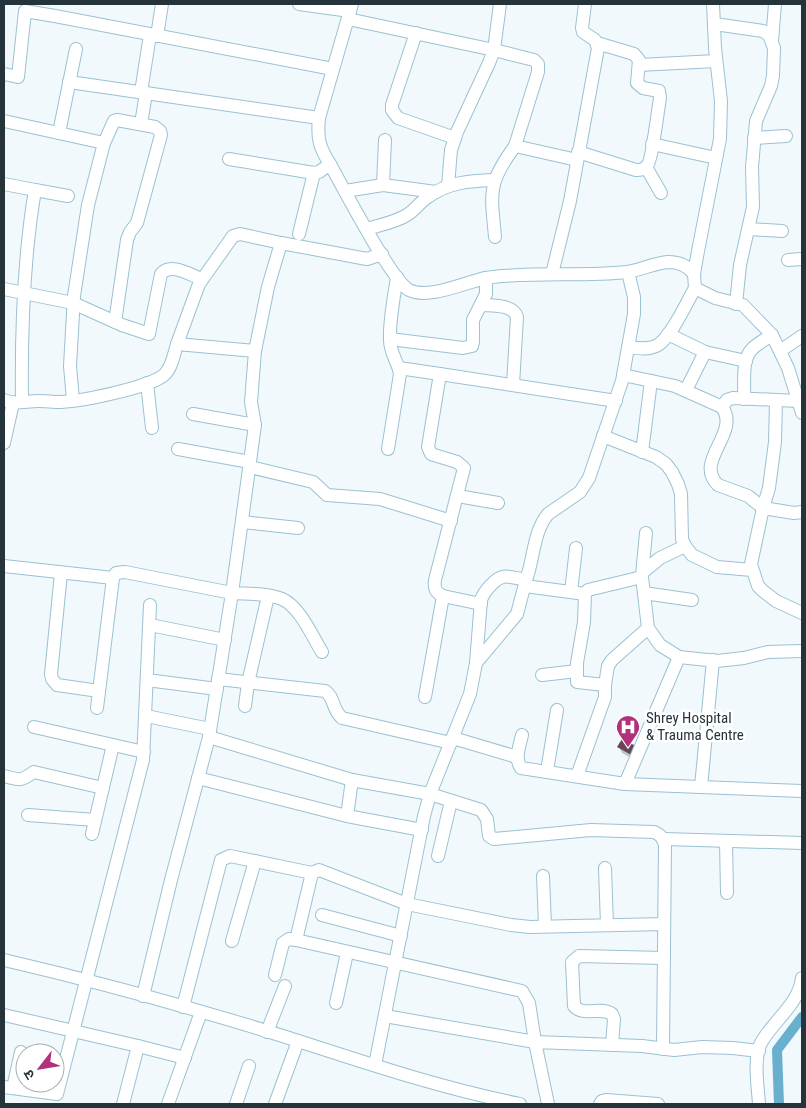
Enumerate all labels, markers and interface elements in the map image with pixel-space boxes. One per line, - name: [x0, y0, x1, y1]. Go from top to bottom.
- place label: Shrey Hospital & Trauma Centre: [646, 709, 744, 744]
- hospital icon: Shrey Hospital & Trauma Centre: [615, 714, 641, 748]
- north arrow: [15, 1043, 65, 1093]
- text: उ: [19, 1066, 38, 1082]

